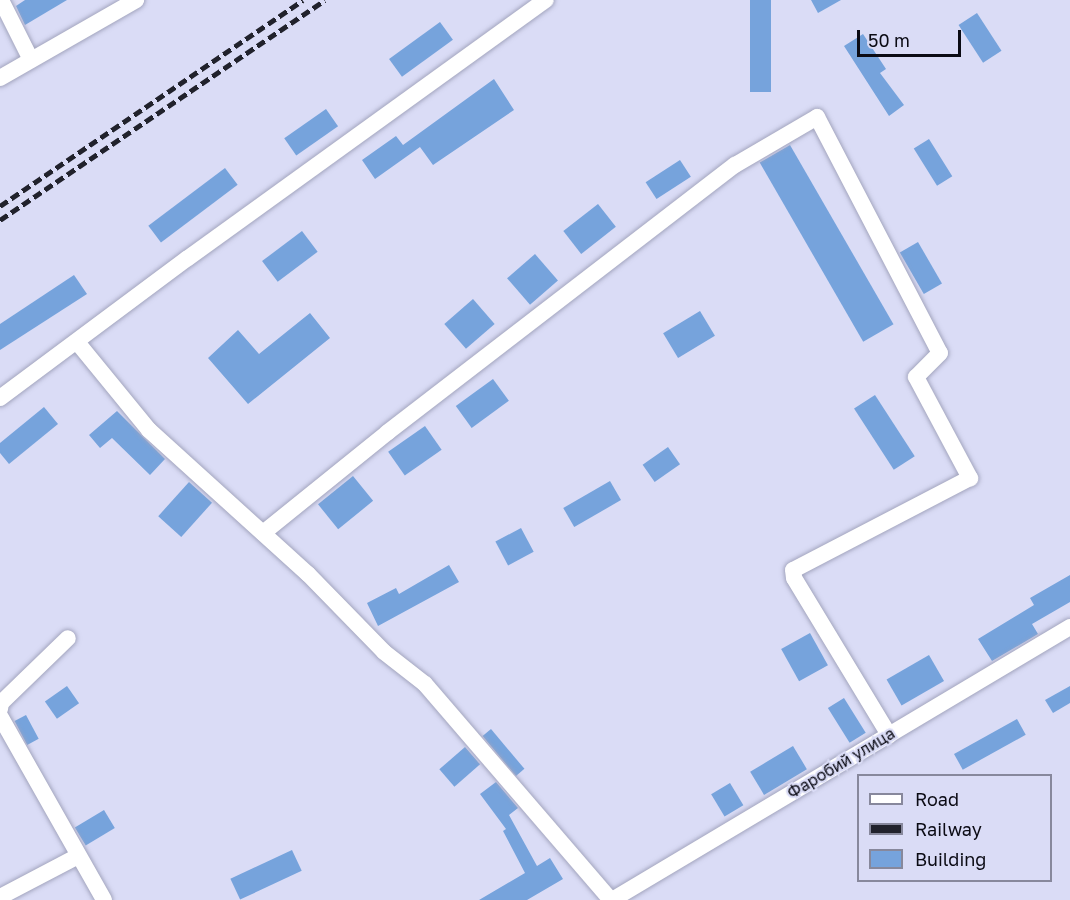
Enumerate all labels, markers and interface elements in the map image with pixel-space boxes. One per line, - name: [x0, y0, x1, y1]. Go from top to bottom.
- scale bar: [860, 18, 964, 56]
- text: 50 m: [868, 29, 910, 51]
- street label: Фаробий улица: [784, 723, 898, 803]
- legend: [857, 774, 1052, 882]
- text: Road: [915, 788, 959, 810]
- text: Railway: [915, 818, 982, 840]
- text: Building: [915, 848, 986, 870]

